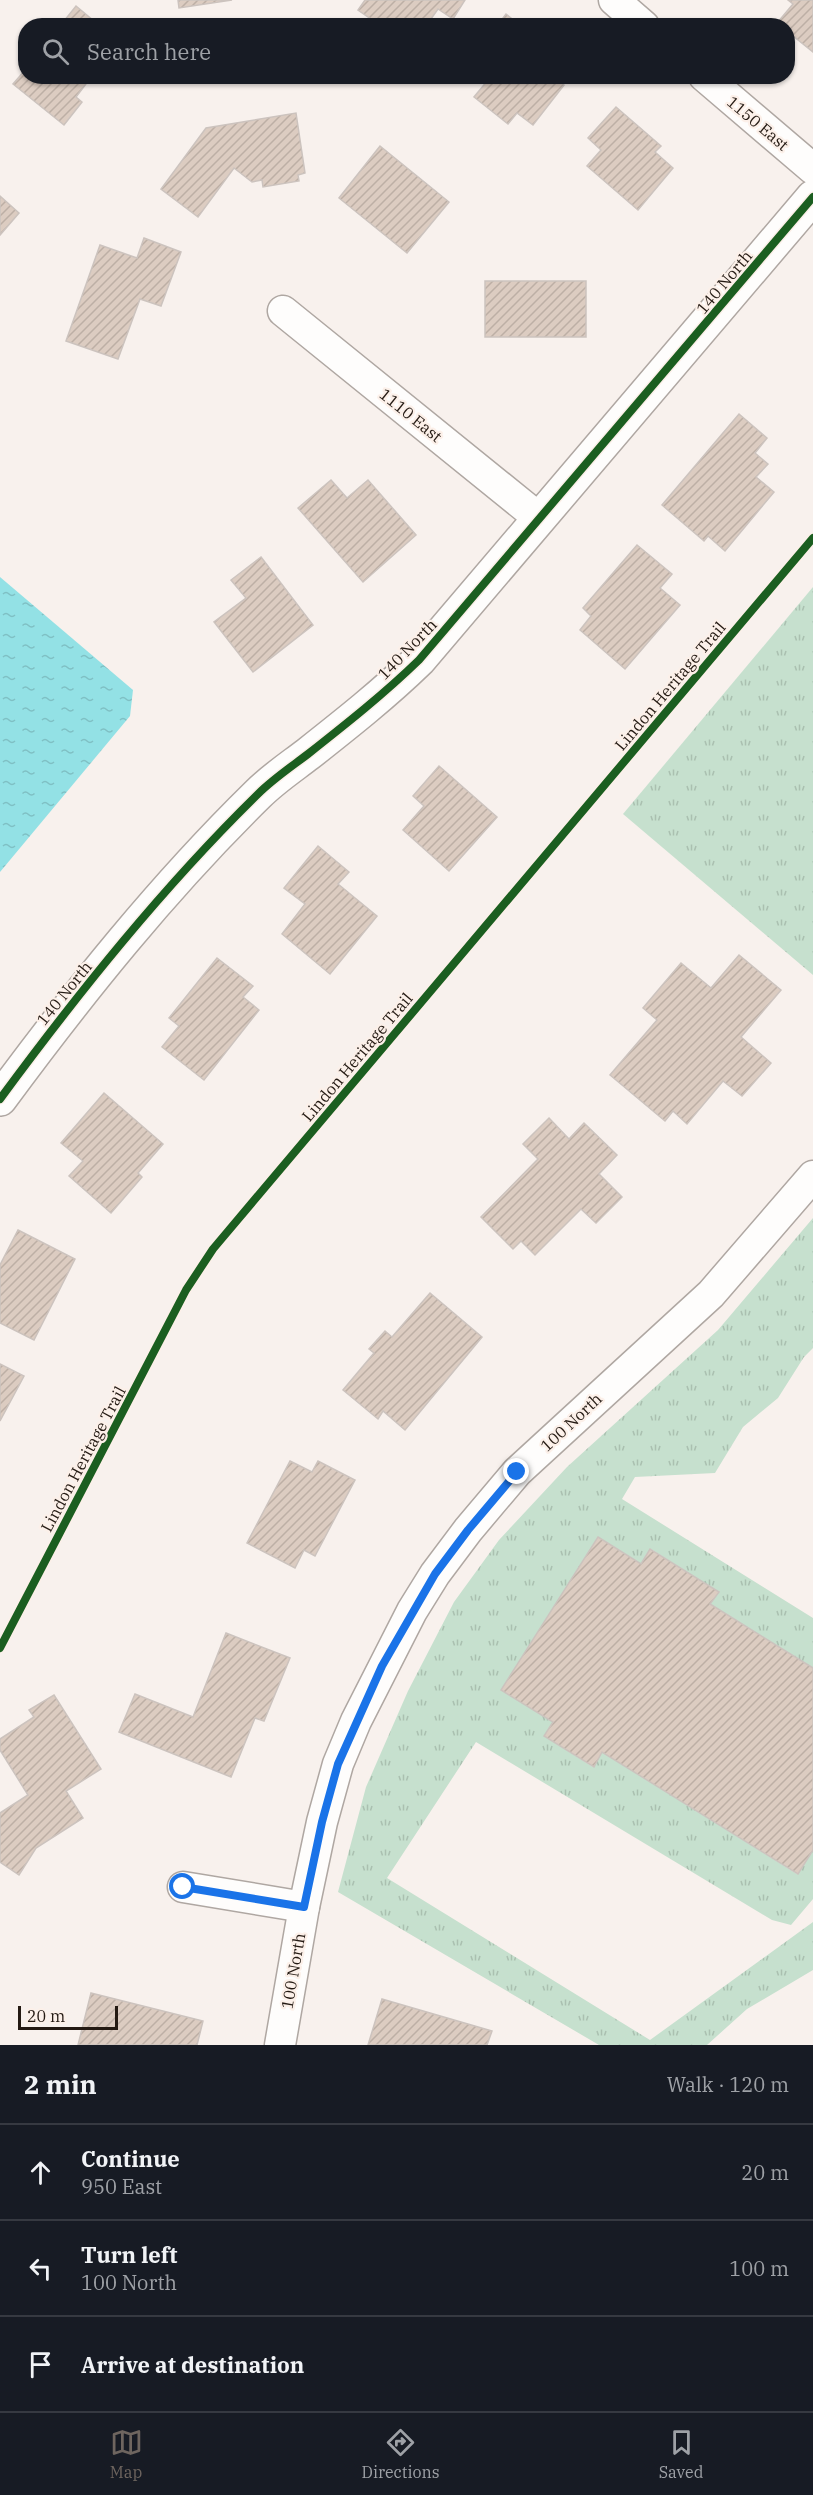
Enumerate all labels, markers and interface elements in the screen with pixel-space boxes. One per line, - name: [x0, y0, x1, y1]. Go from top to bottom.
- search box: [18, 18, 795, 84]
- icon: search: [39, 35, 72, 68]
- text: Search here: [87, 37, 211, 66]
- street label: 1150 East: [723, 91, 793, 155]
- street label: 140 North: [692, 246, 756, 318]
- street label: 1110 East: [376, 384, 446, 446]
- street label: 140 North: [373, 614, 441, 684]
- street label: Lindon Heritage Trail: [610, 617, 730, 754]
- street label: 140 North: [32, 957, 96, 1029]
- street label: Lindon Heritage Trail: [297, 988, 417, 1125]
- street label: Lindon Heritage Trail: [36, 1383, 130, 1535]
- street label: 100 North: [536, 1388, 606, 1456]
- route end: [503, 1458, 529, 1484]
- route start: [169, 1873, 195, 1899]
- street label: 100 North: [276, 1931, 310, 2011]
- scale bar: [18, 2003, 118, 2030]
- text: 20 m: [27, 2006, 65, 2026]
- text: 2 min: [24, 2067, 97, 2101]
- text: Walk · 120 m: [667, 2071, 789, 2098]
- text: Continue: [81, 2144, 180, 2173]
- icon: ahead: [24, 2156, 57, 2189]
- text: 20 m: [741, 2159, 789, 2186]
- text: 950 East: [81, 2173, 162, 2200]
- text: Turn left: [81, 2240, 177, 2269]
- icon: left: [24, 2252, 57, 2285]
- text: 100 m: [729, 2255, 789, 2282]
- text: 100 North: [81, 2269, 177, 2296]
- icon: arrive: [24, 2348, 57, 2381]
- text: Arrive at destination: [81, 2350, 304, 2379]
- tab: Map: [110, 2426, 143, 2482]
- tab: Directions: [362, 2426, 440, 2482]
- tab: Saved: [659, 2426, 703, 2482]

